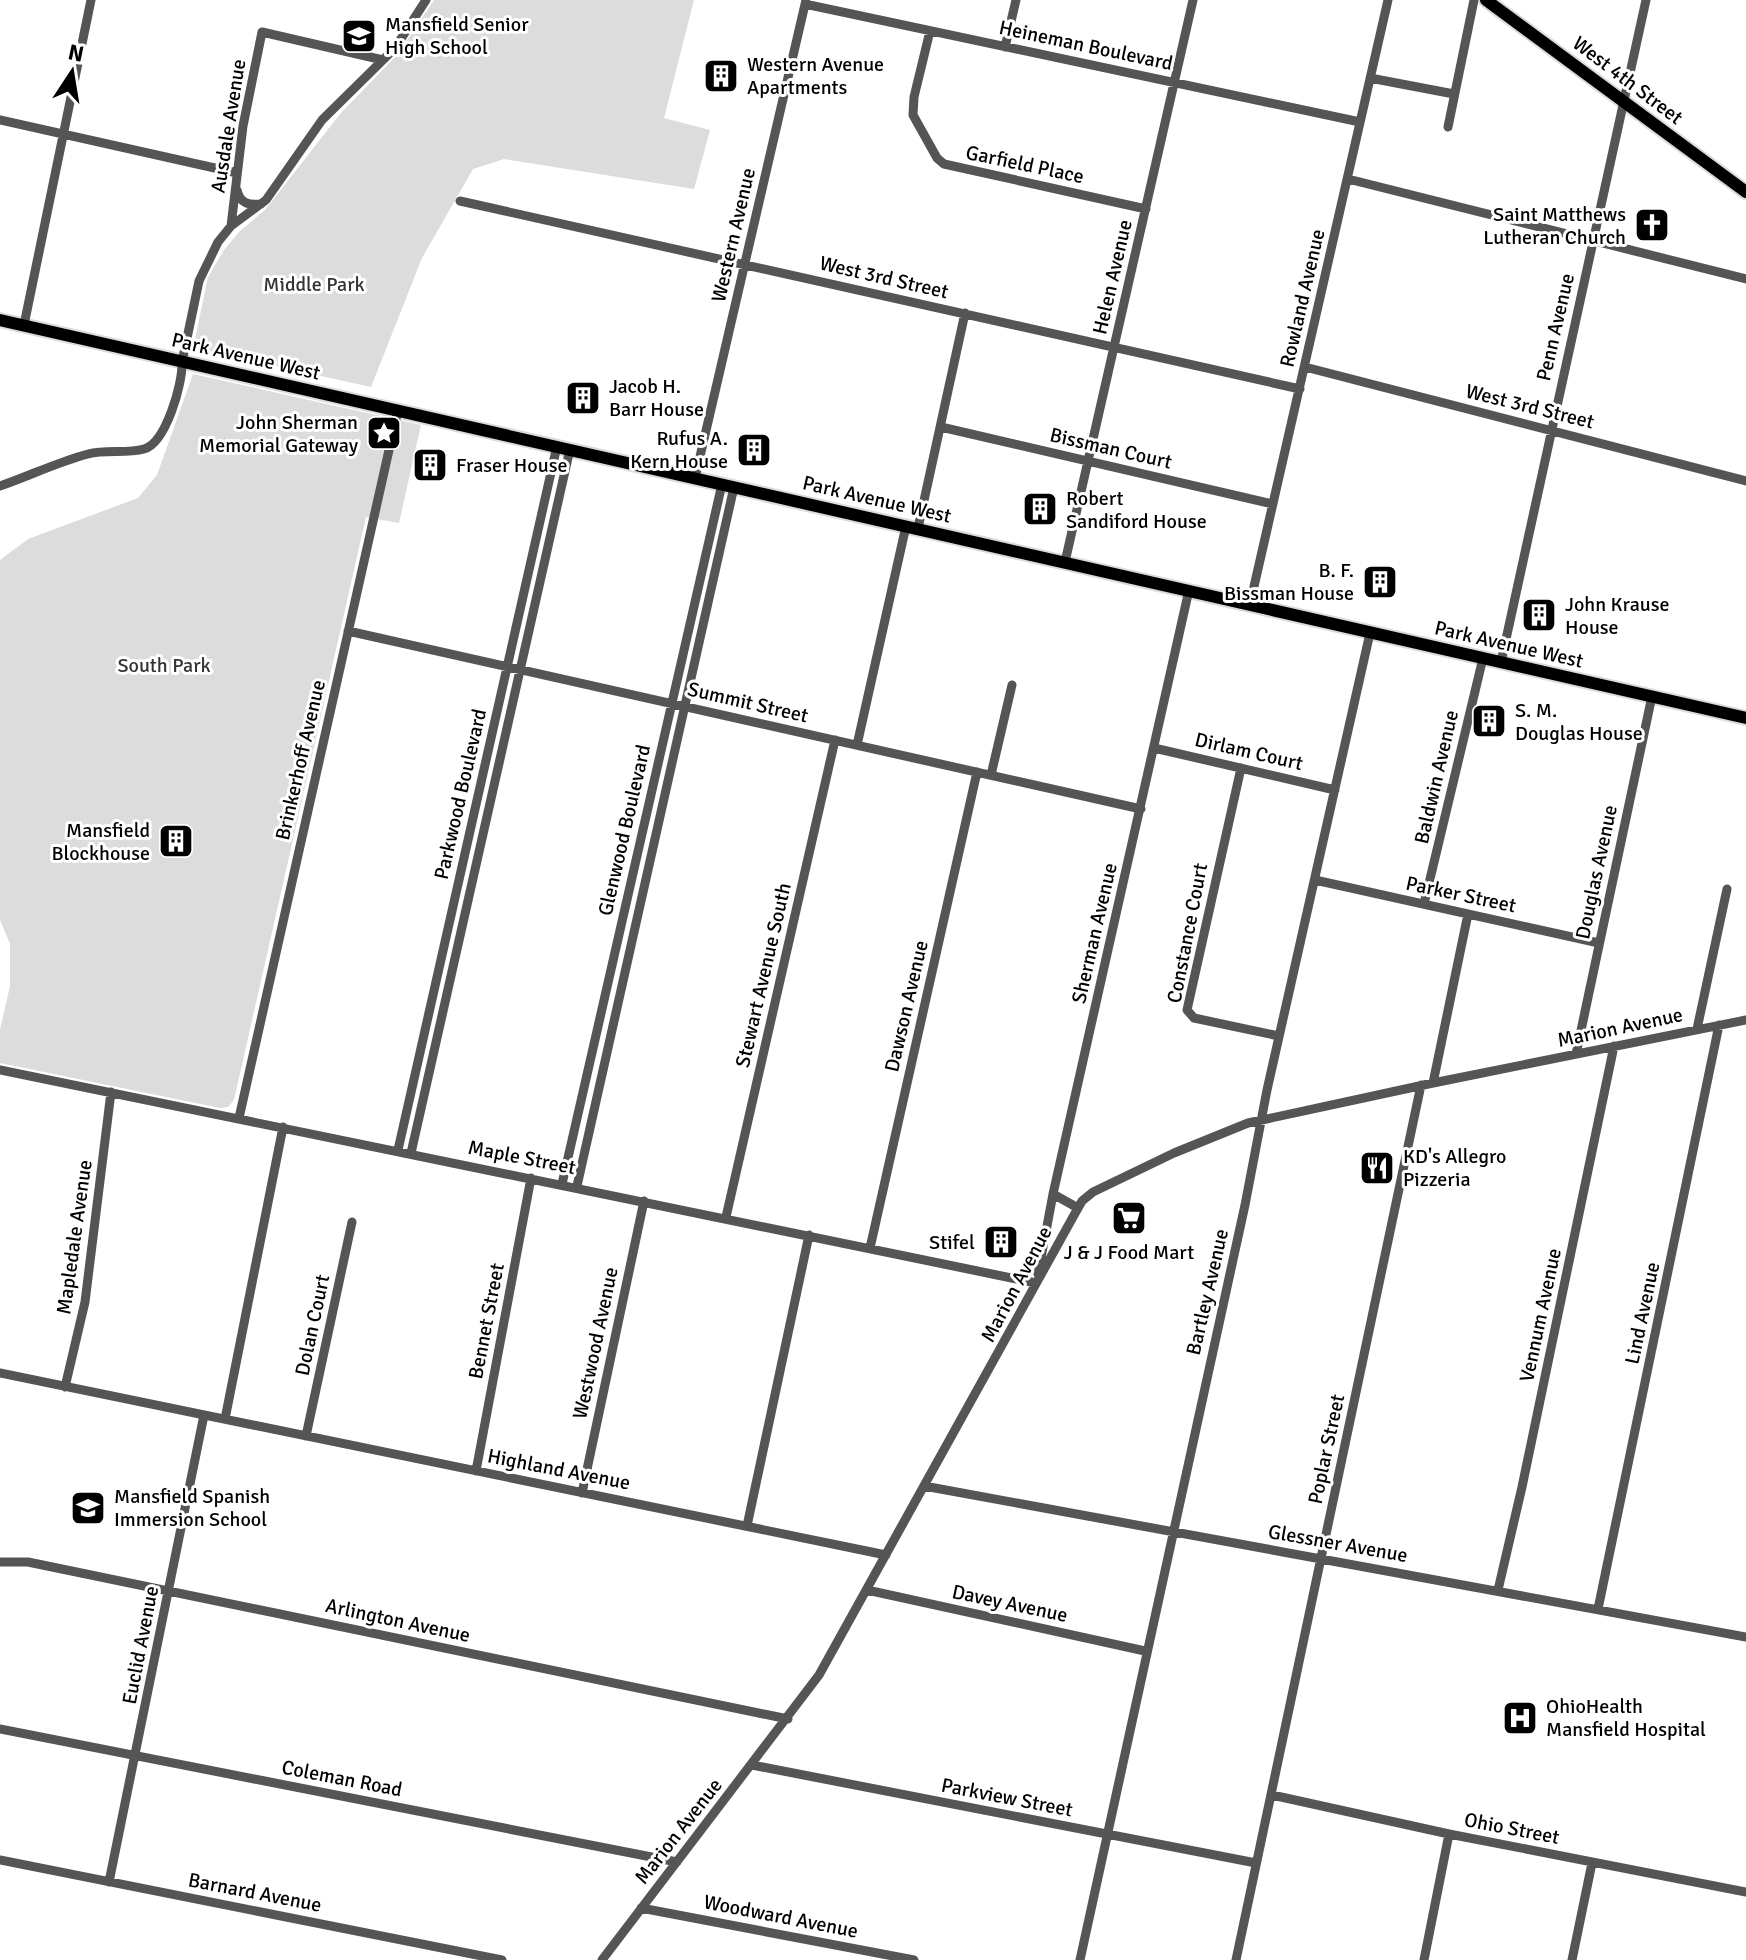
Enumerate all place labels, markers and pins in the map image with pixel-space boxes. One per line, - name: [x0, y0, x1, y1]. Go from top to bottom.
- place label: Mansfield Senior High School: [385, 12, 529, 60]
- school or university icon: Mansfield Senior High School: [340, 17, 378, 55]
- place label: Western Avenue Apartments: [747, 52, 884, 100]
- building icon: Western Avenue Apartments: [702, 57, 740, 95]
- place label: Saint Matthews Lutheran Church: [1483, 202, 1626, 250]
- church icon: Saint Matthews Lutheran Church: [1633, 206, 1671, 244]
- place label: Jacob H. Barr House: [609, 374, 704, 422]
- building icon: Jacob H. Barr House: [564, 379, 602, 417]
- place label: John Sherman Memorial Gateway: [199, 410, 359, 458]
- place icon: John Sherman Memorial Gateway: [365, 414, 403, 452]
- place label: Rufus A. Kern House: [630, 426, 728, 474]
- building icon: Rufus A. Kern House: [735, 431, 773, 469]
- building icon: Fraser House: [411, 446, 449, 484]
- place label: Fraser House: [456, 453, 567, 478]
- place label: Robert Sandiford House: [1066, 486, 1207, 534]
- building icon: Robert Sandiford House: [1021, 490, 1059, 528]
- place label: B. F. Bissman House: [1224, 558, 1354, 606]
- building icon: B. F. Bissman House: [1361, 563, 1399, 601]
- place label: John Krause House: [1565, 592, 1670, 640]
- building icon: John Krause House: [1520, 596, 1558, 634]
- place label: S. M. Douglas House: [1515, 698, 1643, 746]
- building icon: S. M. Douglas House: [1470, 702, 1508, 740]
- place label: Mansfield Blockhouse: [51, 818, 150, 866]
- building icon: Mansfield Blockhouse: [157, 822, 195, 860]
- place label: KD's Allegro Pizzeria: [1403, 1144, 1506, 1192]
- restaurant icon: KD's Allegro Pizzeria: [1358, 1149, 1396, 1187]
- supermarket icon: J & J Food Mart: [1110, 1199, 1148, 1237]
- building icon: Stifel: [982, 1223, 1020, 1261]
- place label: Stifel: [929, 1230, 975, 1255]
- place label: J & J Food Mart: [1064, 1240, 1194, 1265]
- place label: Mansfield Spanish Immersion School: [114, 1484, 270, 1532]
- school or university icon: Mansfield Spanish Immersion School: [69, 1489, 107, 1527]
- place label: OhioHealth Mansfield Hospital: [1546, 1694, 1706, 1742]
- hospital icon: OhioHealth Mansfield Hospital: [1501, 1699, 1539, 1737]

